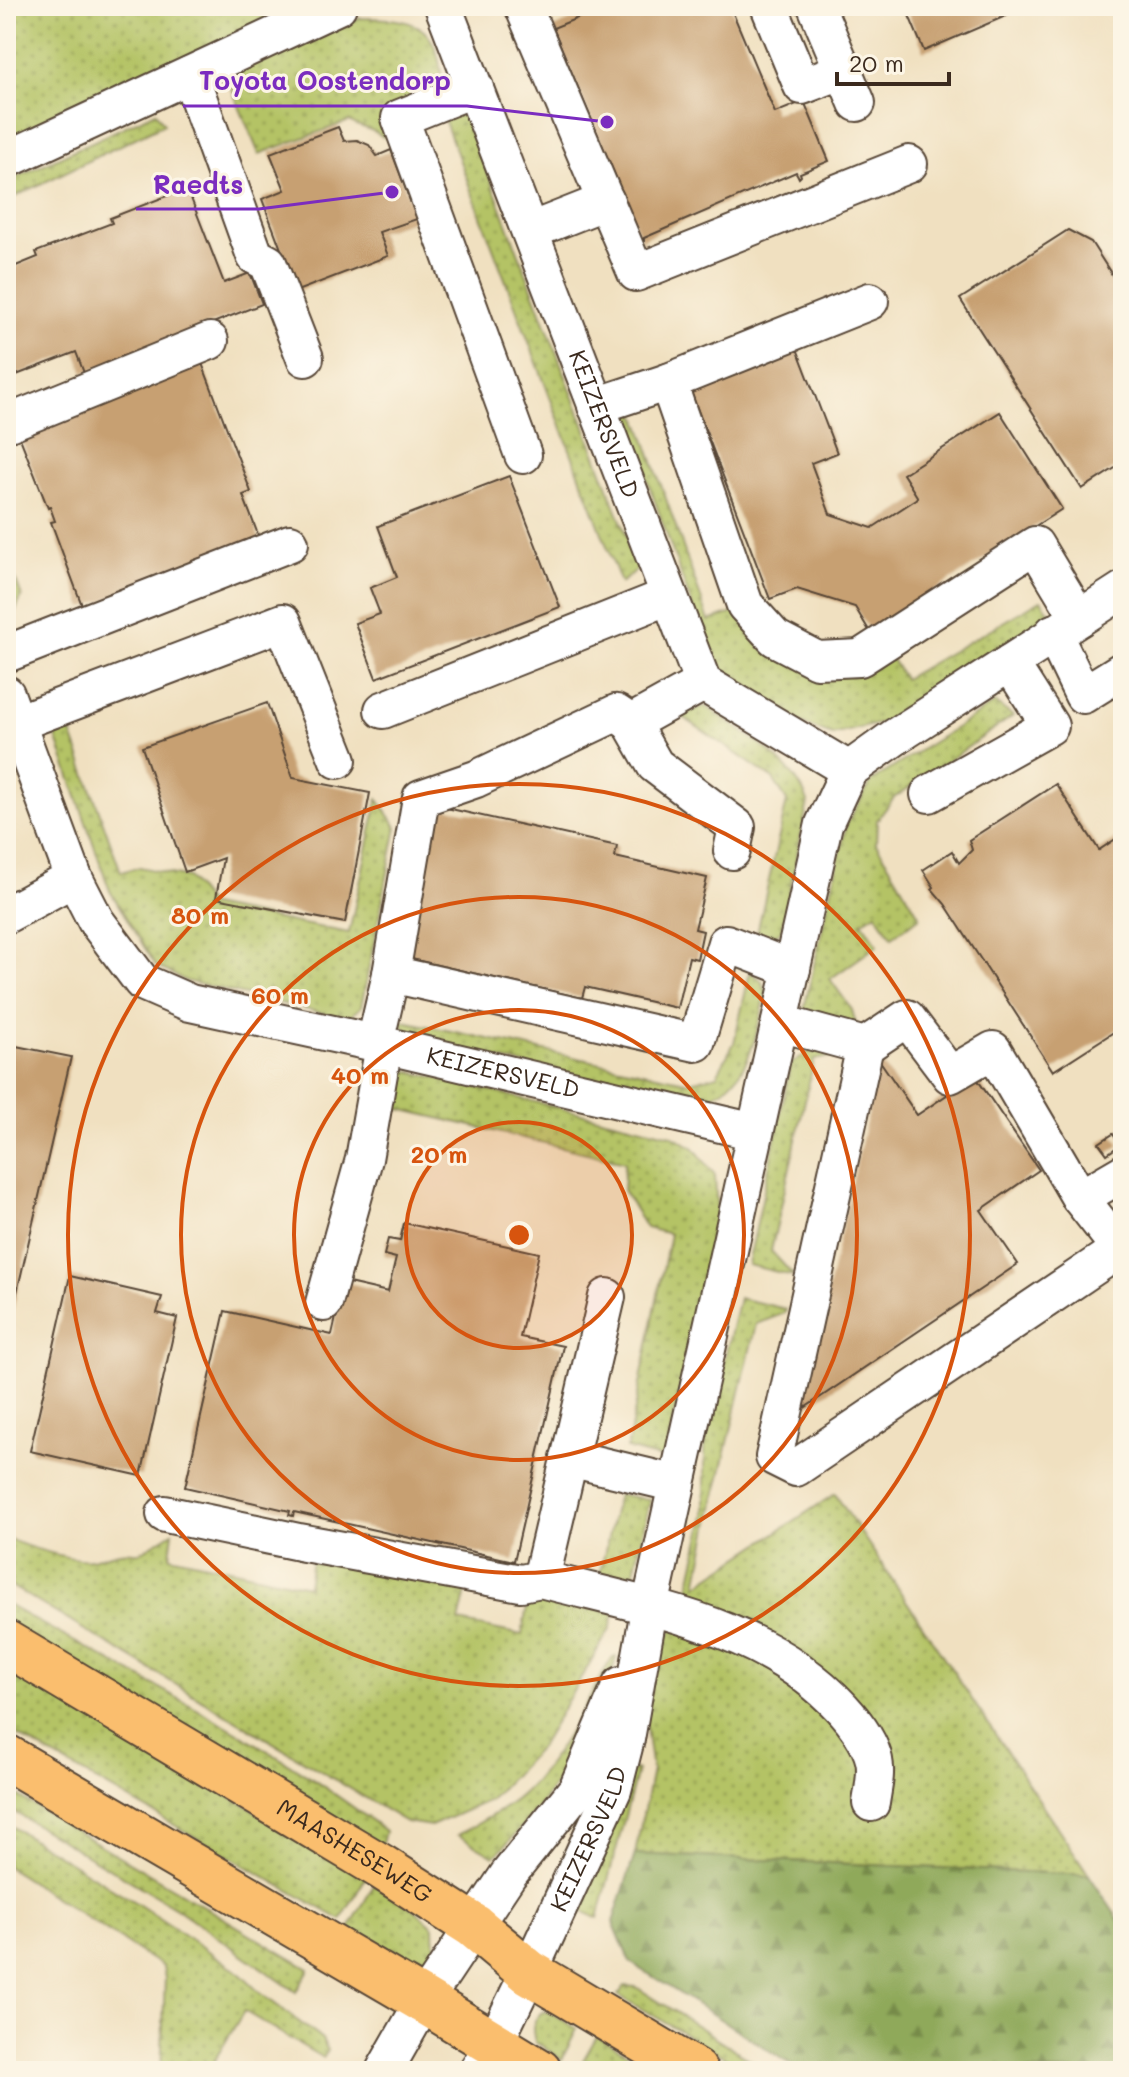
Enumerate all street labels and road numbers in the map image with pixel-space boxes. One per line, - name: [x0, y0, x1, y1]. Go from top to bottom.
- street label: KEIZERSVELD: [563, 345, 647, 502]
- street label: KEIZERSVELD: [424, 1039, 583, 1104]
- street label: KEIZERSVELD: [542, 1763, 632, 1916]
- street label: MAASHESEWEG: [272, 1791, 439, 1909]

